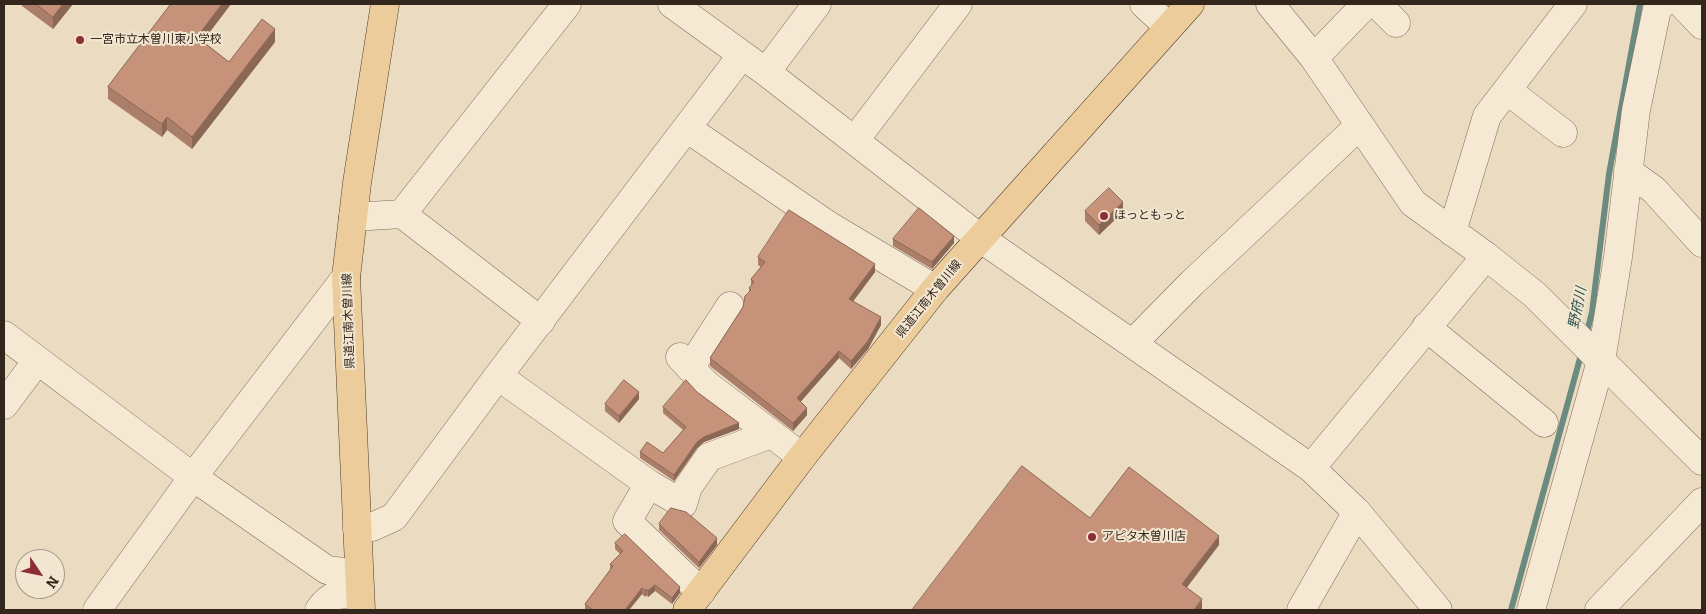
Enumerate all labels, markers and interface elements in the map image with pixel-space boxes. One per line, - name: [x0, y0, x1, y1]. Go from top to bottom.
- place label: 一宮市立木曽川東小学校: [90, 33, 222, 47]
- marker: 一宮市立木曽川東小学校: [74, 34, 86, 46]
- place label: ほっともっと: [1114, 209, 1186, 223]
- marker: ほっともっと: [1098, 210, 1110, 222]
- street label: 県道江南木曽川線: [893, 257, 965, 341]
- street label: 県道江南木曽川線: [340, 273, 358, 369]
- water label: 野府川: [1566, 286, 1590, 330]
- place label: アピタ木曽川店: [1102, 530, 1186, 544]
- marker: アピタ木曽川店: [1086, 531, 1098, 543]
- north arrow: [15, 549, 65, 599]
- text: N: [42, 573, 62, 591]

